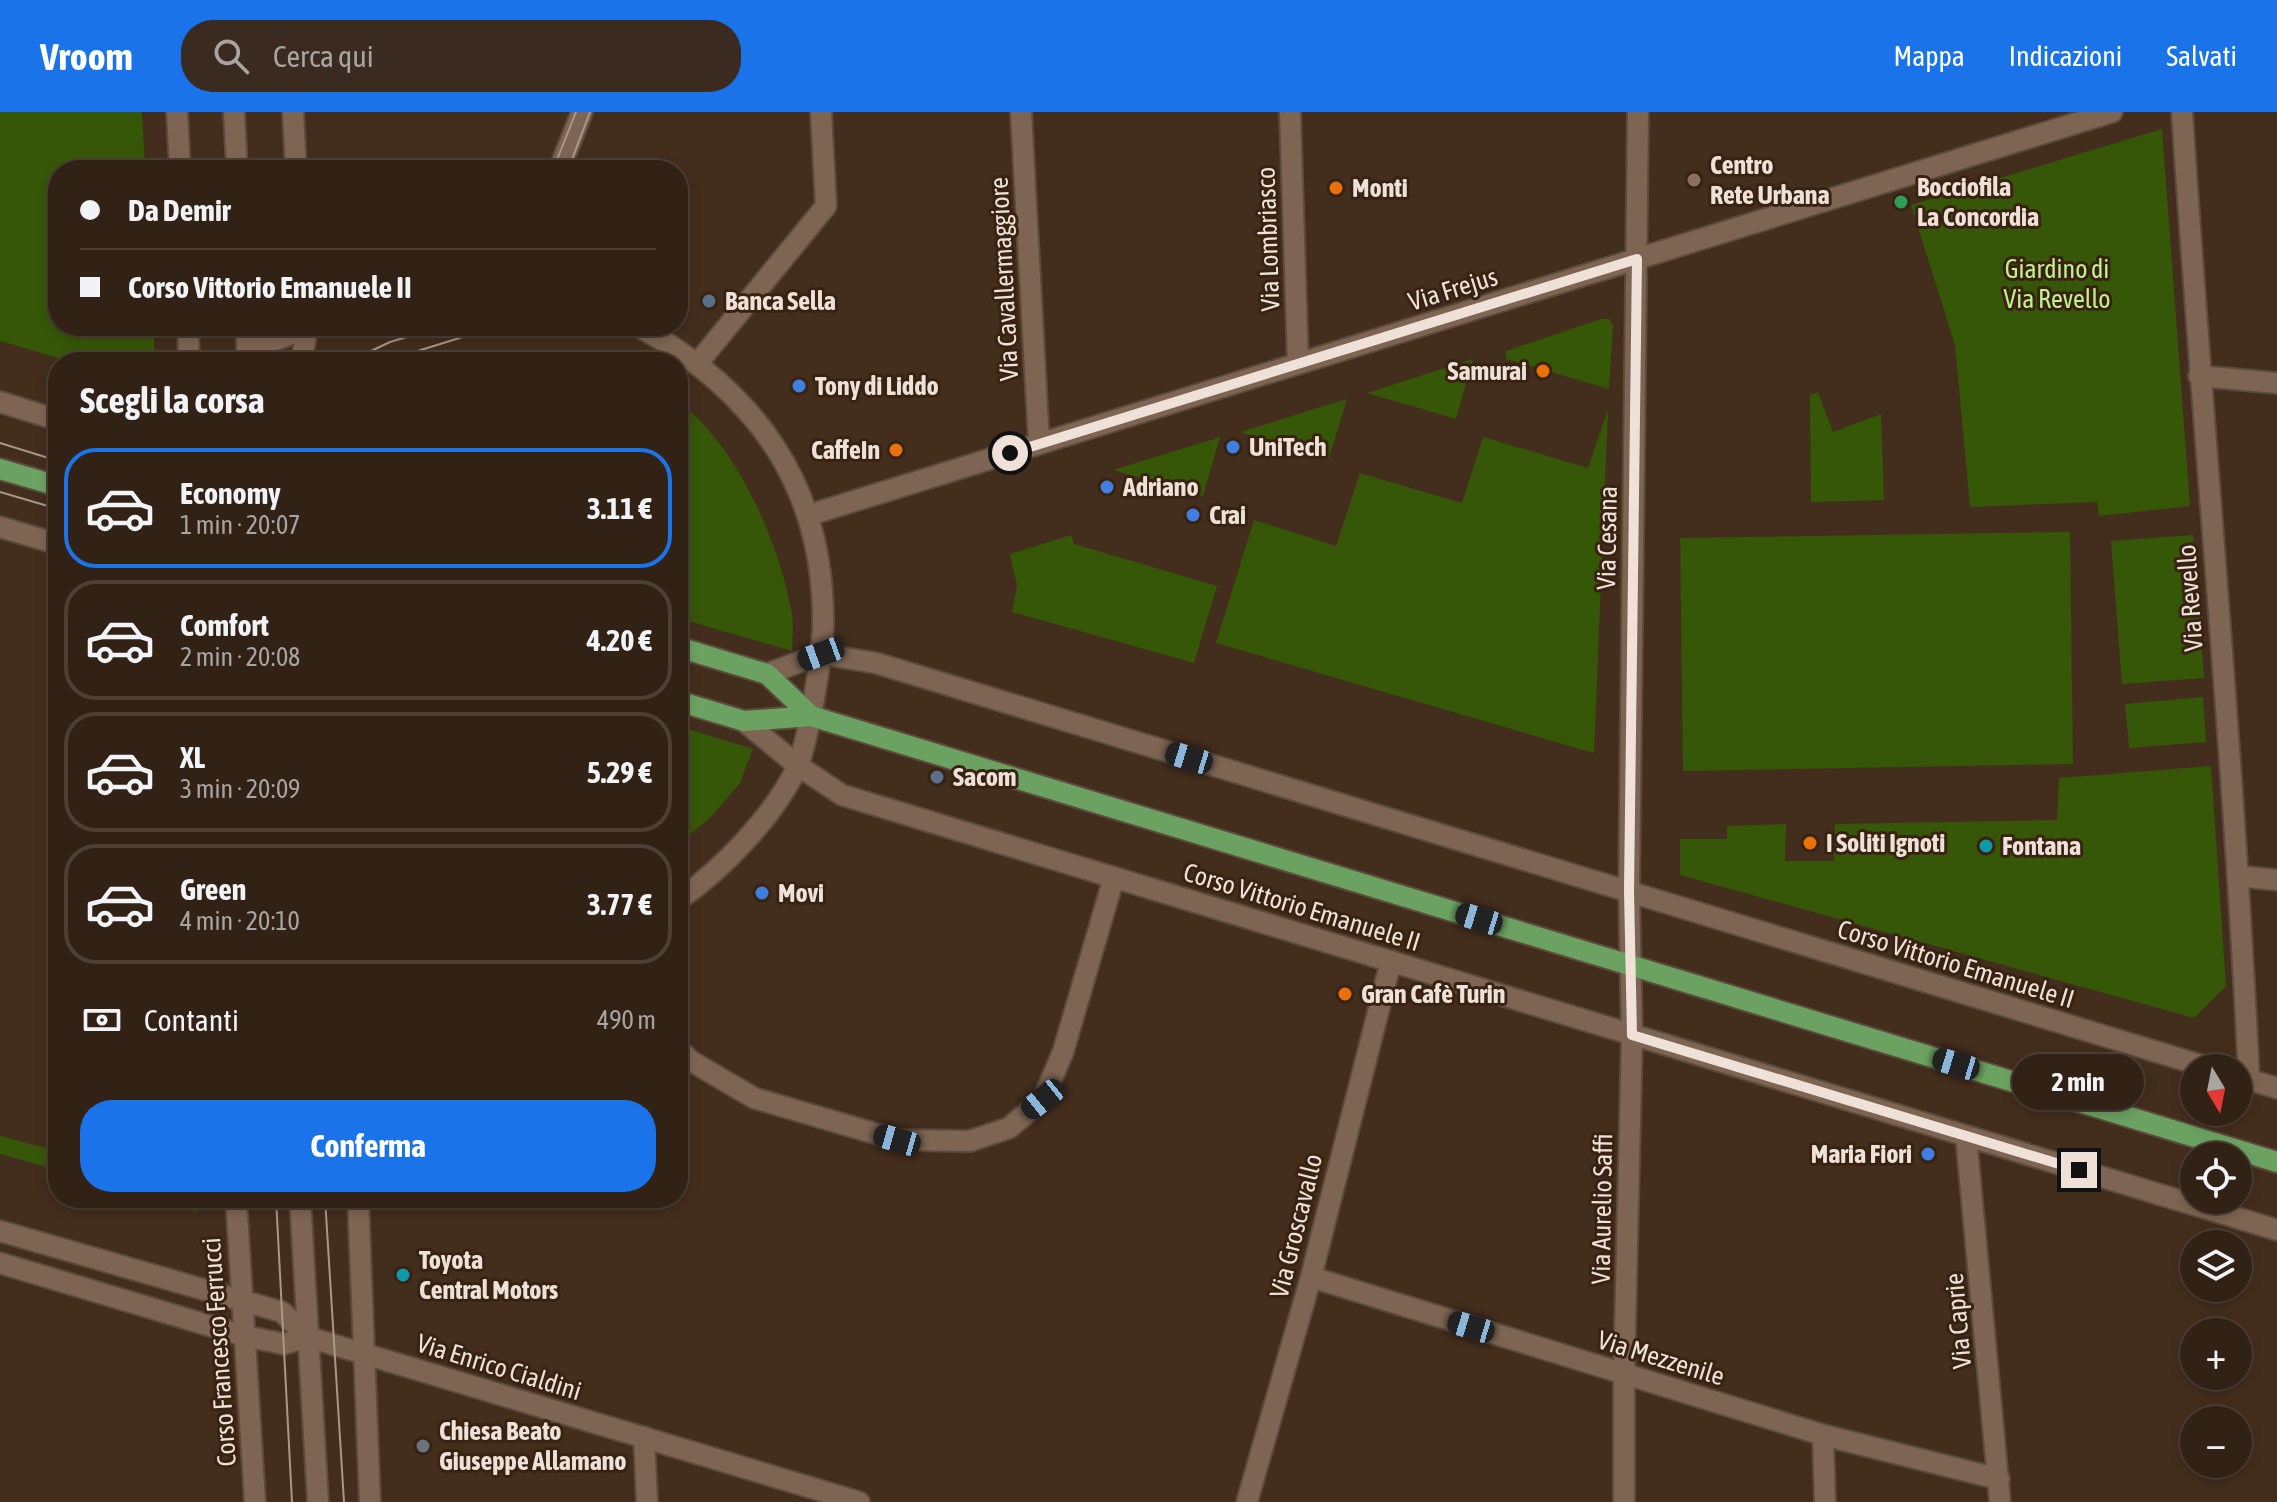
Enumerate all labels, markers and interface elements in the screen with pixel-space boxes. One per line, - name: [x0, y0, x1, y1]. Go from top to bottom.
- search box: [181, 20, 741, 92]
- icon: search: [209, 34, 253, 78]
- text: Vroom: [40, 35, 133, 78]
- text: Cerca qui: [273, 39, 374, 73]
- text: Mappa: [1893, 40, 1965, 72]
- text: Indicazioni: [2009, 40, 2122, 72]
- text: Salvati: [2166, 40, 2237, 72]
- place label: Centro Rete Urbana: [1710, 150, 1830, 210]
- street label: Via Lombriasco: [1250, 166, 1286, 312]
- marker: Centro Rete Urbana: [1685, 171, 1703, 189]
- place label: Bocciofila La Concordia: [1917, 172, 2039, 232]
- place label: Monti: [1352, 173, 1408, 203]
- street label: Via Cavallermaggiore: [984, 176, 1024, 382]
- marker: Monti: [1327, 179, 1345, 197]
- text: Da Demir: [128, 193, 231, 227]
- marker: Bocciofila La Concordia: [1892, 193, 1910, 211]
- park label: Giardino di Via Revello: [2004, 254, 2110, 314]
- street label: Via Frejus: [1405, 261, 1501, 317]
- text: Corso Vittorio Emanuele II: [128, 270, 412, 304]
- place label: Banca Sella: [725, 286, 836, 316]
- marker: Banca Sella: [700, 292, 718, 310]
- place label: Samurai: [1447, 356, 1527, 386]
- marker: Samurai: [1534, 362, 1552, 380]
- place label: Tony di Liddo: [815, 371, 939, 401]
- marker: Tony di Liddo: [790, 377, 808, 395]
- text: Scegli la corsa: [80, 379, 265, 421]
- place label: UniTech: [1249, 432, 1327, 462]
- place label: CaffeIn: [811, 435, 880, 465]
- route start: [992, 435, 1028, 471]
- marker: UniTech: [1224, 438, 1242, 456]
- marker: CaffeIn: [887, 441, 905, 459]
- icon: car: [84, 472, 156, 544]
- place label: Adriano: [1122, 472, 1199, 502]
- text: Economy: [180, 476, 281, 510]
- marker: Adriano: [1098, 478, 1116, 496]
- street label: Via Cesana: [1591, 486, 1623, 590]
- text: 3.11 €: [587, 491, 652, 525]
- place label: Crai: [1209, 500, 1246, 530]
- marker: Crai: [1184, 506, 1202, 524]
- text: 1 min · 20:07: [180, 510, 300, 540]
- street label: Via Revello: [2171, 544, 2209, 652]
- icon: car: [84, 604, 156, 676]
- text: Comfort: [180, 608, 269, 642]
- text: 4.20 €: [587, 623, 652, 657]
- car: [794, 635, 848, 673]
- text: 2 min · 20:08: [180, 642, 300, 672]
- icon: car: [84, 736, 156, 808]
- text: XL: [180, 740, 205, 774]
- car: [1163, 740, 1215, 776]
- text: 5.29 €: [587, 755, 652, 789]
- place label: Sacom: [953, 762, 1017, 792]
- marker: Sacom: [928, 768, 946, 786]
- text: 3 min · 20:09: [180, 774, 300, 804]
- place label: I Soliti Ignoti: [1826, 828, 1945, 858]
- place label: Fontana: [2002, 831, 2081, 861]
- marker: I Soliti Ignoti: [1801, 834, 1819, 852]
- marker: Fontana: [1977, 837, 1995, 855]
- street label: Corso Vittorio Emanuele II: [1180, 857, 1424, 957]
- icon: car: [84, 868, 156, 940]
- text: Green: [180, 872, 246, 906]
- place label: Movi: [778, 878, 824, 908]
- marker: Movi: [753, 884, 771, 902]
- text: 3.77 €: [587, 887, 652, 921]
- car: [1453, 901, 1505, 937]
- text: 4 min · 20:10: [180, 906, 300, 936]
- street label: Corso Vittorio Emanuele II: [1834, 914, 2078, 1014]
- place label: Gran Cafè Turin: [1361, 979, 1505, 1009]
- marker: Gran Cafè Turin: [1336, 985, 1354, 1003]
- icon: cash: [80, 998, 124, 1042]
- text: Contanti: [144, 1003, 239, 1037]
- text: 490 m: [597, 1005, 656, 1035]
- car: [1930, 1046, 1982, 1082]
- callout: 2 min: [2013, 1054, 2145, 1110]
- north arrow: [2180, 1054, 2252, 1126]
- map controls: [2180, 1054, 2252, 1478]
- text: 2 min: [2051, 1067, 2105, 1097]
- car: [1017, 1075, 1069, 1123]
- button: Conferma: [80, 1100, 656, 1192]
- car: [871, 1122, 923, 1158]
- street label: Via Aurelio Saffi: [1586, 1133, 1618, 1285]
- place label: Maria Fiori: [1811, 1139, 1912, 1169]
- button: locate: [2180, 1142, 2252, 1214]
- marker: Maria Fiori: [1919, 1145, 1937, 1163]
- street label: Via Groscavallo: [1264, 1151, 1328, 1301]
- route end: [2061, 1152, 2097, 1188]
- button: layers: [2180, 1230, 2252, 1302]
- street label: Corso Francesco Ferrucci: [196, 1237, 242, 1467]
- place label: Toyota Central Motors: [419, 1245, 558, 1305]
- marker: Toyota Central Motors: [394, 1266, 412, 1284]
- street label: Via Caprie: [1939, 1272, 1977, 1370]
- car: [1445, 1309, 1497, 1345]
- button: +: [2180, 1318, 2252, 1390]
- street label: Via Mezzenile: [1594, 1325, 1728, 1391]
- street label: Via Enrico Cialdini: [413, 1328, 585, 1406]
- button: −: [2180, 1406, 2252, 1478]
- place label: Chiesa Beato Giuseppe Allamano: [439, 1416, 627, 1476]
- marker: Chiesa Beato Giuseppe Allamano: [414, 1437, 432, 1455]

